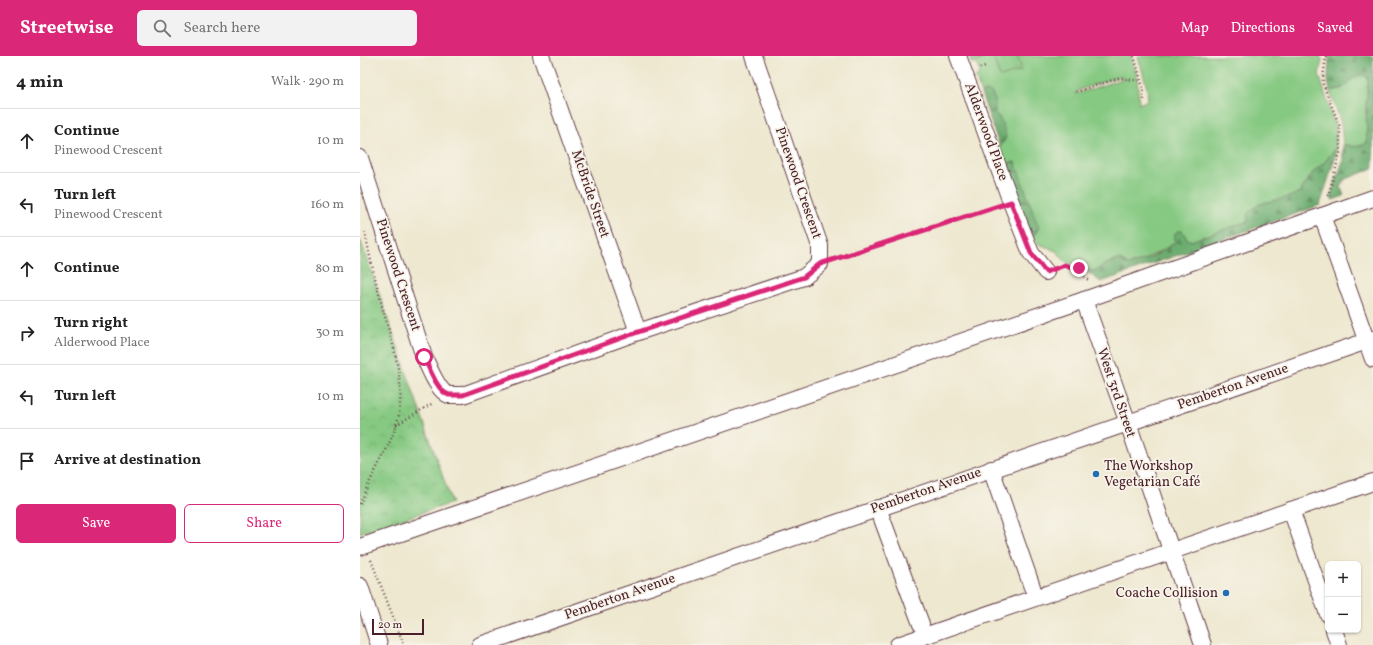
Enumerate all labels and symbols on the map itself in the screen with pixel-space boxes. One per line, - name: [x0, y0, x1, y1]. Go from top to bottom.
- street label: Alderwood Place: [959, 80, 1013, 184]
- street label: Pinewood Crescent: [770, 124, 826, 242]
- street label: McBride Street: [566, 147, 614, 241]
- street label: Pinewood Crescent: [371, 216, 425, 334]
- route end: [1070, 259, 1088, 277]
- street label: West 3rd Street: [1092, 346, 1140, 440]
- route start: [415, 348, 433, 366]
- street label: Pemberton Avenue: [1175, 359, 1291, 415]
- place label: The Workshop Vegetarian Café: [1104, 457, 1201, 492]
- street label: Pemberton Avenue: [868, 463, 984, 519]
- marker: The Workshop Vegetarian Café: [1091, 469, 1101, 479]
- street label: Pemberton Avenue: [562, 569, 678, 625]
- place label: Coache Collision: [1116, 584, 1218, 603]
- marker: Coache Collision: [1221, 588, 1231, 598]
- scale bar: [372, 617, 424, 636]

